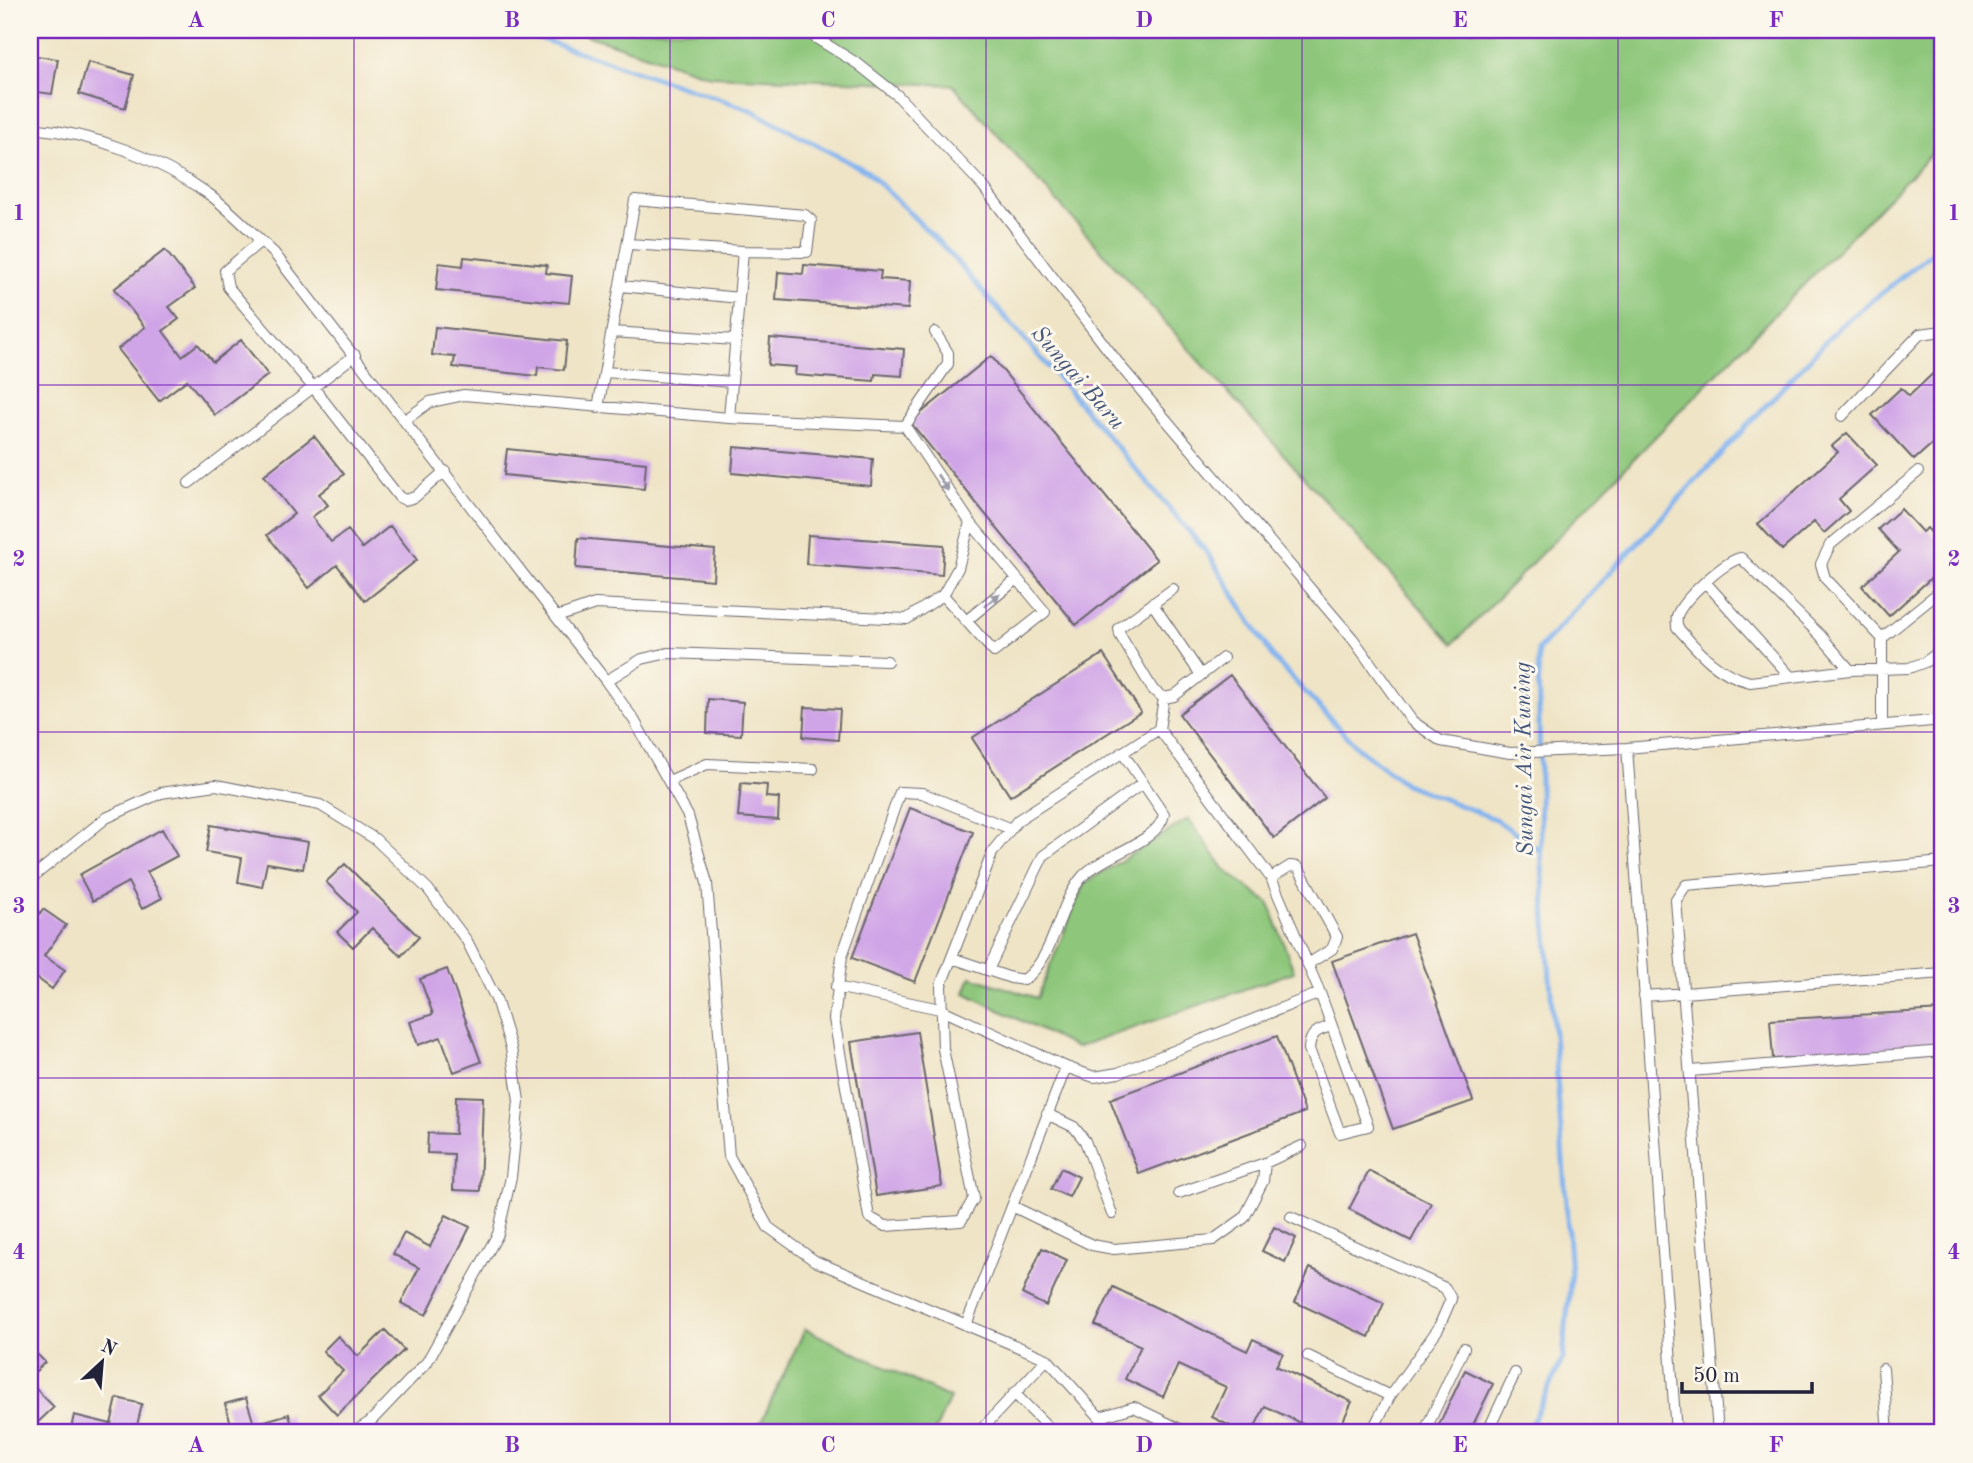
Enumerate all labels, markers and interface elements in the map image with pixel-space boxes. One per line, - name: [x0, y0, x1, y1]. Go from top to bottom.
- text: A: [187, 9, 205, 32]
- text: B: [504, 9, 520, 32]
- text: C: [820, 9, 836, 32]
- text: D: [1135, 9, 1153, 32]
- text: E: [1452, 9, 1468, 32]
- text: F: [1768, 9, 1784, 32]
- text: 1: [12, 202, 26, 225]
- text: 1: [1947, 202, 1961, 225]
- water label: Sungai Baru: [1026, 322, 1129, 435]
- one-way arrow: [936, 474, 950, 492]
- text: 2: [12, 548, 26, 571]
- text: 2: [1947, 548, 1961, 571]
- one-way arrow: [983, 593, 1000, 608]
- water label: Sungai Air Kuning: [1511, 662, 1539, 856]
- text: 3: [12, 895, 26, 918]
- text: 3: [1947, 895, 1961, 918]
- text: 4: [12, 1241, 26, 1264]
- text: 4: [1947, 1241, 1961, 1264]
- north arrow: [66, 1326, 136, 1396]
- text: N: [98, 1337, 119, 1361]
- scale bar: [1682, 1351, 1812, 1395]
- text: 50 m: [1693, 1366, 1740, 1387]
- text: A: [187, 1434, 205, 1457]
- text: B: [504, 1434, 520, 1457]
- text: C: [820, 1434, 836, 1457]
- text: D: [1135, 1434, 1153, 1457]
- text: E: [1452, 1434, 1468, 1457]
- text: F: [1768, 1434, 1784, 1457]

